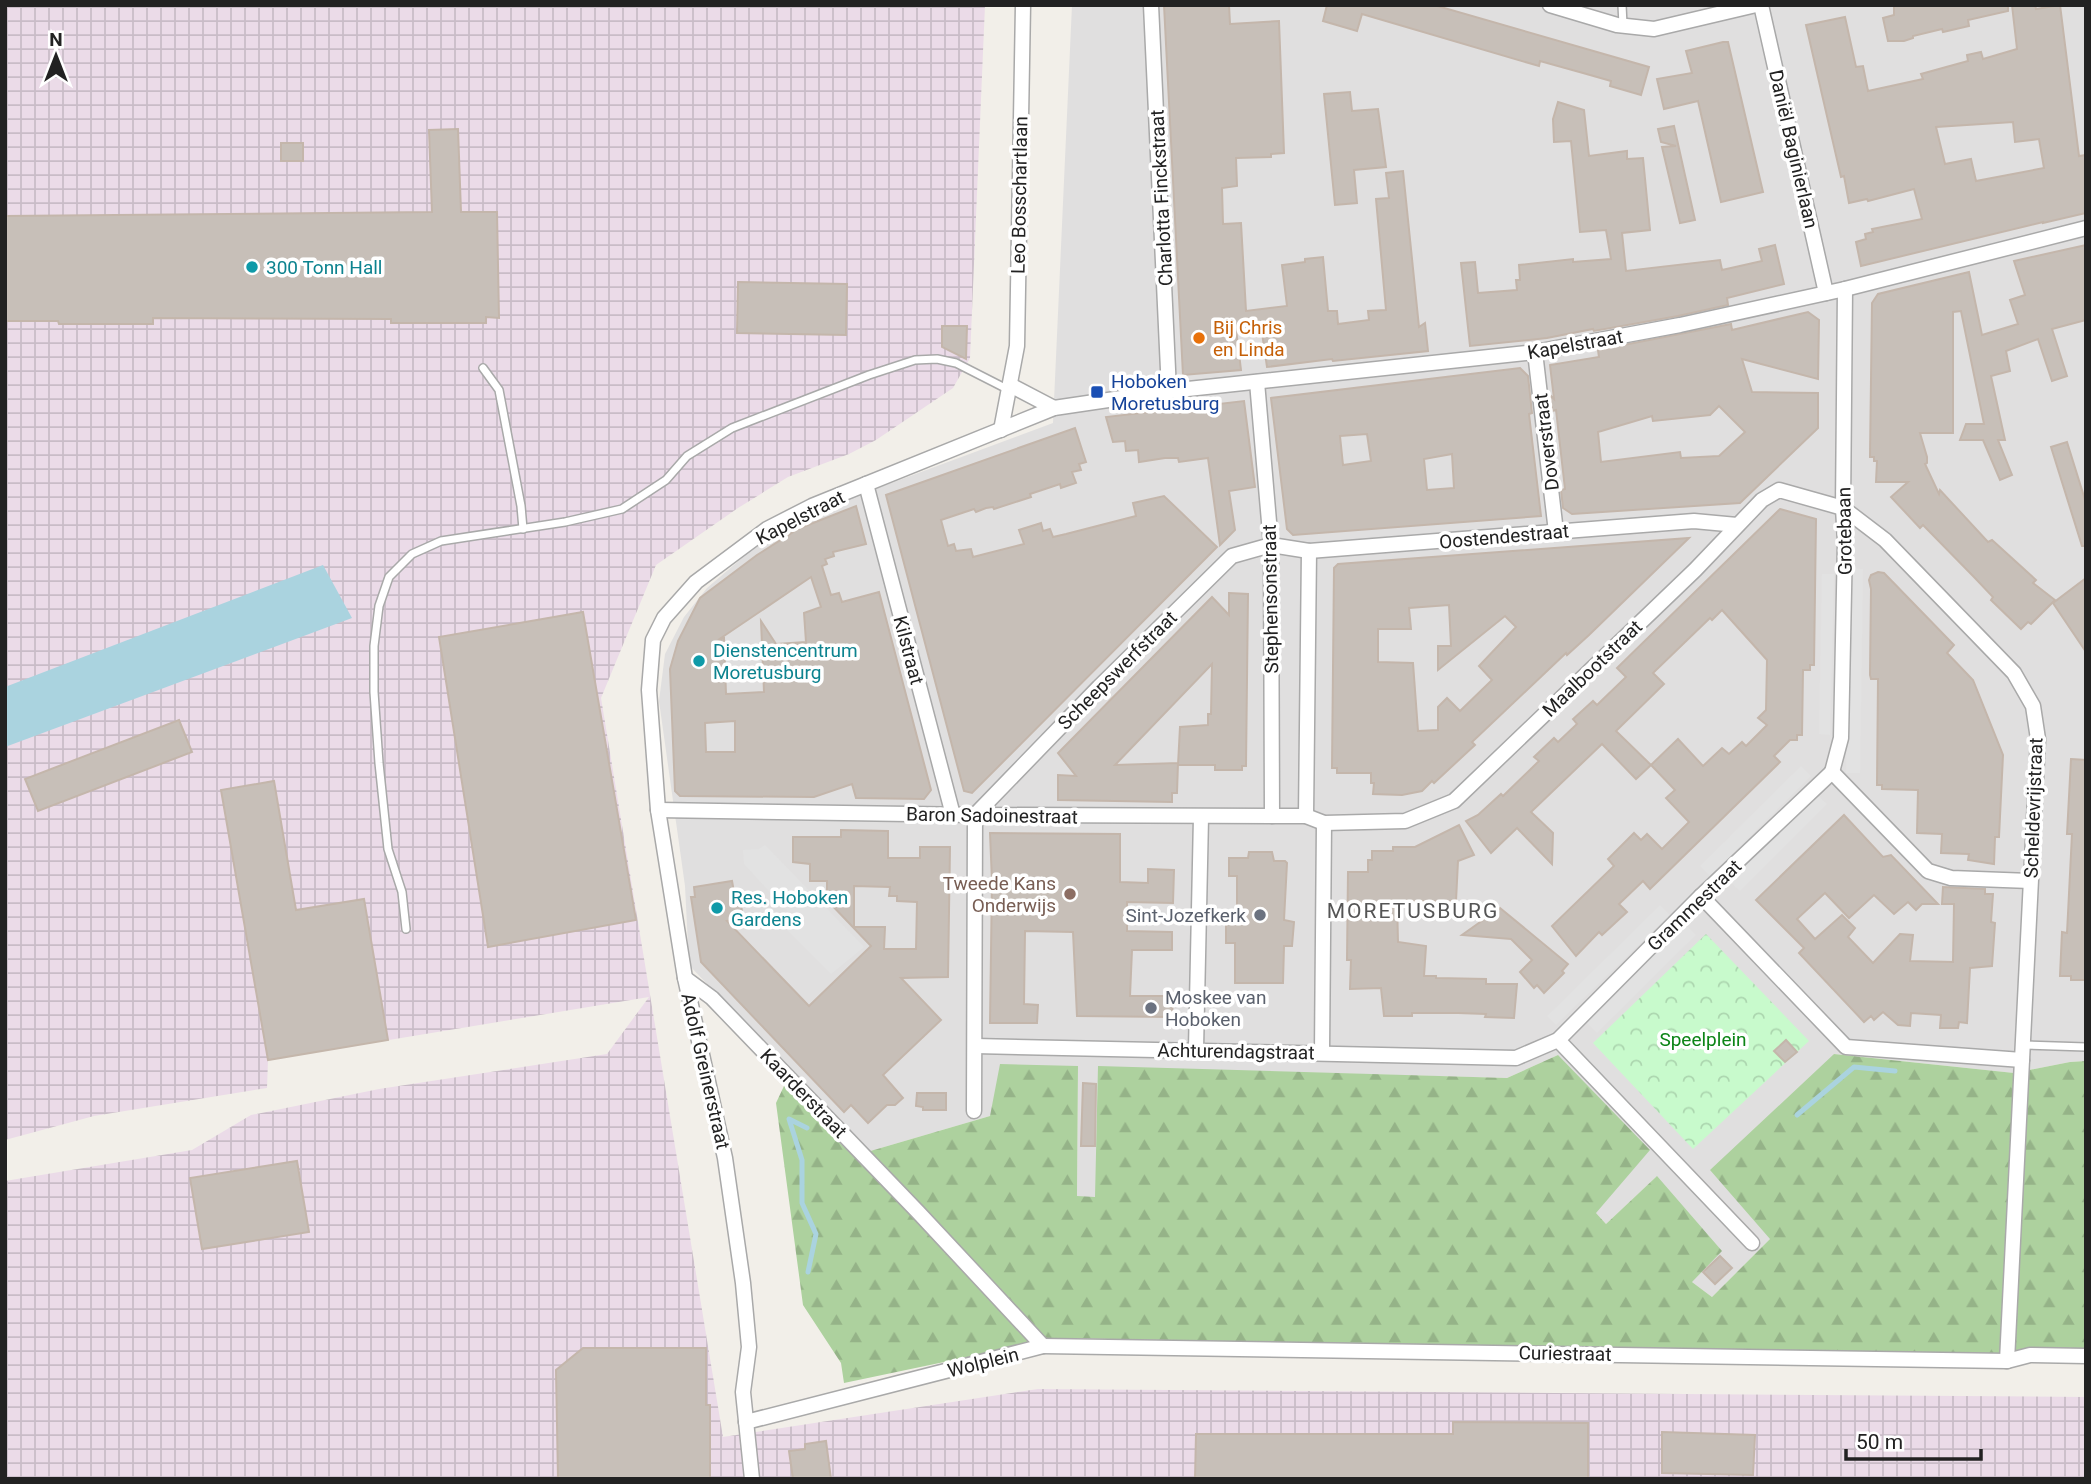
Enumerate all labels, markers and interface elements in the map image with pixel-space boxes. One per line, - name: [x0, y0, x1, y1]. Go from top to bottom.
- north arrow: [21, 21, 91, 91]
- text: N: [49, 28, 63, 51]
- street label: Daniël Baginierlaan: [1764, 68, 1823, 231]
- street label: Charlotta Finckstraat: [1145, 109, 1178, 287]
- street label: Leo Bosschartlaan: [1007, 116, 1032, 274]
- place label: 300 Tonn Hall: [266, 256, 382, 279]
- marker: 300 Tonn Hall: [244, 259, 260, 275]
- place label: Bij Chris en Linda: [1213, 316, 1285, 361]
- street label: Kapelstraat: [1526, 325, 1625, 364]
- marker: Bij Chris en Linda: [1191, 330, 1207, 346]
- place label: Hoboken Moretusburg: [1111, 370, 1219, 415]
- marker: Hoboken Moretusburg: [1089, 384, 1105, 400]
- street label: Doverstraat: [1529, 392, 1564, 492]
- street label: Kapelstraat: [752, 485, 848, 550]
- street label: Grotebaan: [1832, 487, 1857, 575]
- street label: Oostendestraat: [1438, 519, 1570, 554]
- street label: Stephensonstraat: [1258, 524, 1283, 674]
- street label: Scheepswerfstraat: [1053, 606, 1182, 735]
- street label: Kilstraat: [888, 613, 929, 687]
- street label: Maalbootstraat: [1538, 615, 1647, 722]
- place label: Dienstencentrum Moretusburg: [713, 639, 858, 684]
- marker: Dienstencentrum Moretusburg: [691, 653, 707, 669]
- street label: Scheldevrijstraat: [2020, 737, 2047, 879]
- street label: Baron Sadoinestraat: [906, 803, 1078, 828]
- street label: Grammestraat: [1643, 855, 1746, 956]
- place label: Tweede Kans Onderwijs: [943, 872, 1056, 917]
- place label: Res. Hoboken Gardens: [731, 886, 848, 931]
- marker: Tweede Kans Onderwijs: [1062, 886, 1078, 902]
- district label: MORETUSBURG: [1327, 899, 1499, 923]
- marker: Res. Hoboken Gardens: [709, 900, 725, 916]
- place label: Sint-Jozefkerk: [1125, 904, 1246, 927]
- marker: Sint-Jozefkerk: [1252, 907, 1268, 923]
- place label: Moskee van Hoboken: [1165, 986, 1266, 1031]
- street label: Adolf Greinerstraat: [676, 991, 735, 1152]
- marker: Moskee van Hoboken: [1143, 1000, 1159, 1016]
- park label: Speelplein: [1659, 1028, 1747, 1051]
- street label: Achturendagstraat: [1157, 1039, 1315, 1064]
- street label: Kaarderstraat: [755, 1044, 852, 1143]
- street label: Curiestraat: [1518, 1341, 1612, 1366]
- street label: Wolplein: [945, 1343, 1021, 1382]
- scale bar: [1846, 1418, 1981, 1462]
- text: 50 m: [1856, 1430, 1903, 1454]

